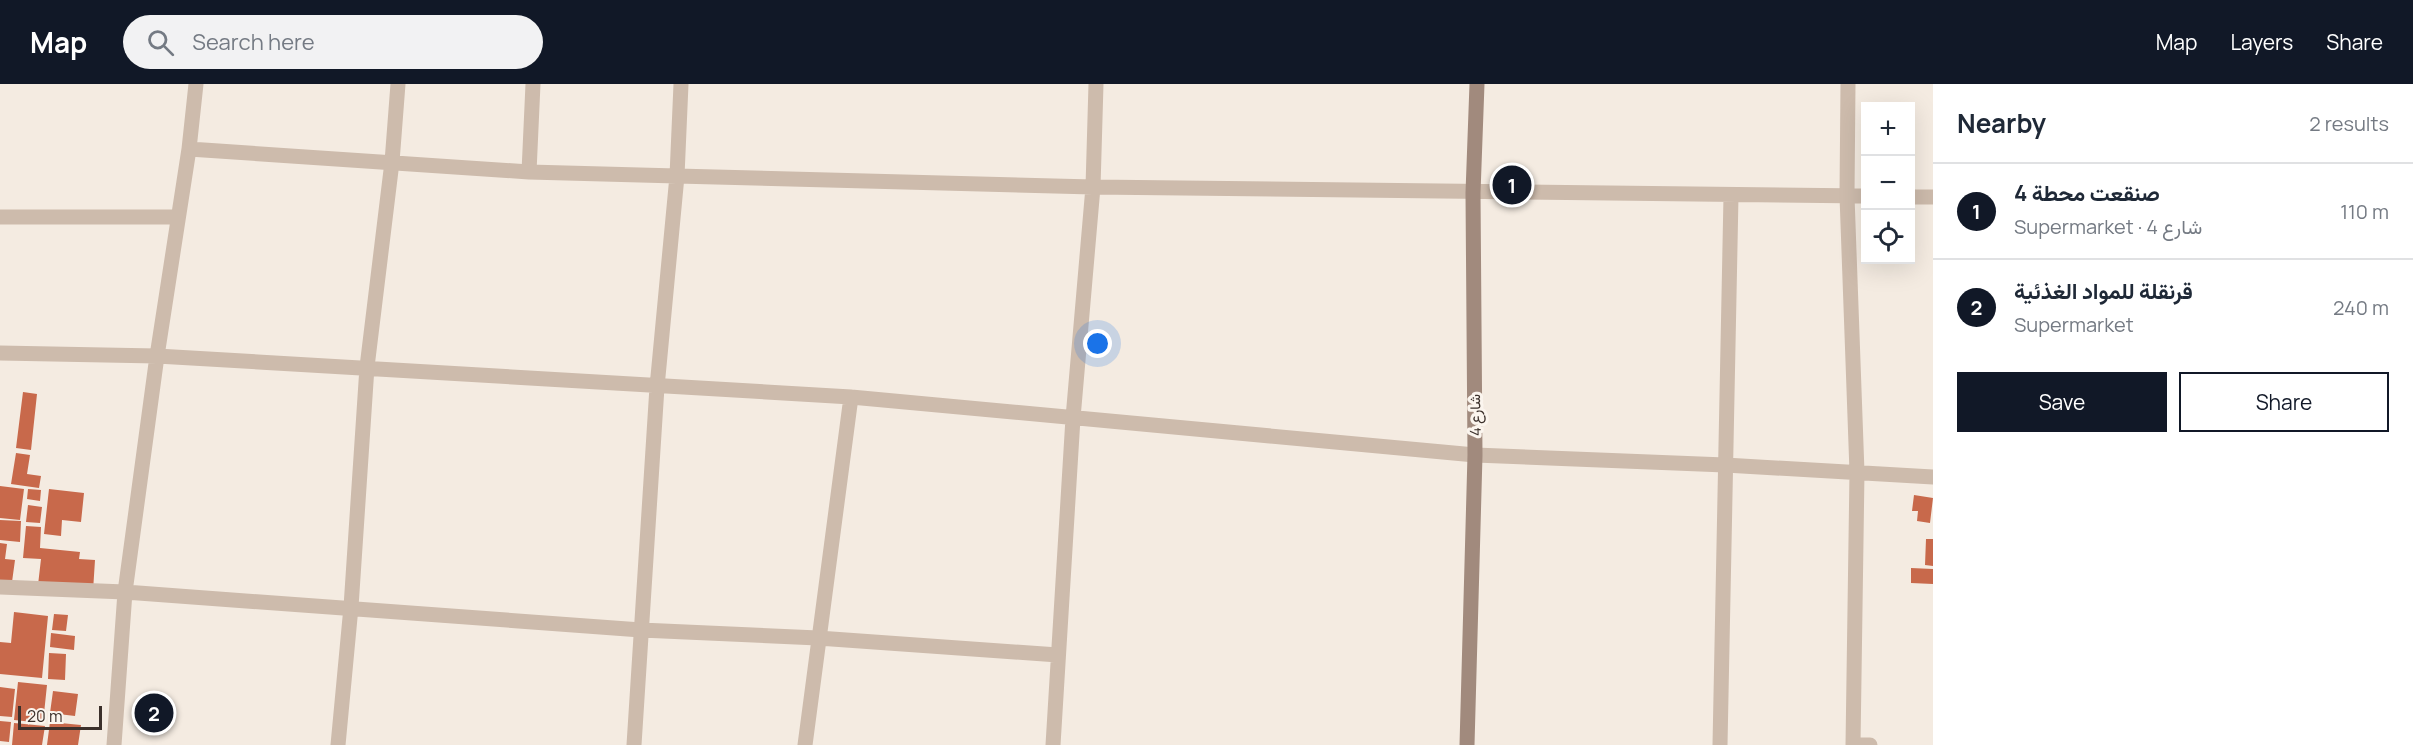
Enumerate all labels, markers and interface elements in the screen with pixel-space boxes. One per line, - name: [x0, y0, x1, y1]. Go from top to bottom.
- search box: [123, 15, 543, 69]
- text: Map: [30, 23, 87, 61]
- icon: search: [144, 26, 177, 59]
- text: Search here: [192, 27, 315, 57]
- text: Map: [2156, 28, 2197, 56]
- text: Layers: [2230, 28, 2293, 56]
- text: Share: [2326, 28, 2383, 56]
- map controls: [1861, 102, 1915, 264]
- button: +: [1861, 102, 1915, 156]
- text: Nearby: [1957, 105, 2046, 141]
- text: 2 results: [2309, 110, 2389, 137]
- button: −: [1861, 156, 1915, 210]
- pin: 1: [1492, 162, 1532, 208]
- text: صنقعت محطة 4: [2014, 178, 2160, 208]
- text: 1: [1972, 198, 1981, 225]
- text: 110 m: [2340, 198, 2389, 225]
- button: locate: [1861, 210, 1915, 264]
- text: Supermarket · شارع 4: [2014, 213, 2202, 240]
- text: قرنقلة للمواد الغذئية: [2014, 276, 2193, 306]
- text: 2: [1971, 294, 1982, 321]
- text: 240 m: [2333, 294, 2389, 321]
- text: Supermarket: [2014, 311, 2134, 338]
- your location: [1083, 329, 1112, 358]
- button: Save: [1957, 372, 2167, 432]
- button: Share: [2179, 372, 2389, 432]
- street label: شارع 4: [1464, 394, 1487, 436]
- pin: 2: [134, 690, 174, 736]
- scale bar: [18, 703, 102, 730]
- text: 20 m: [27, 705, 63, 727]

